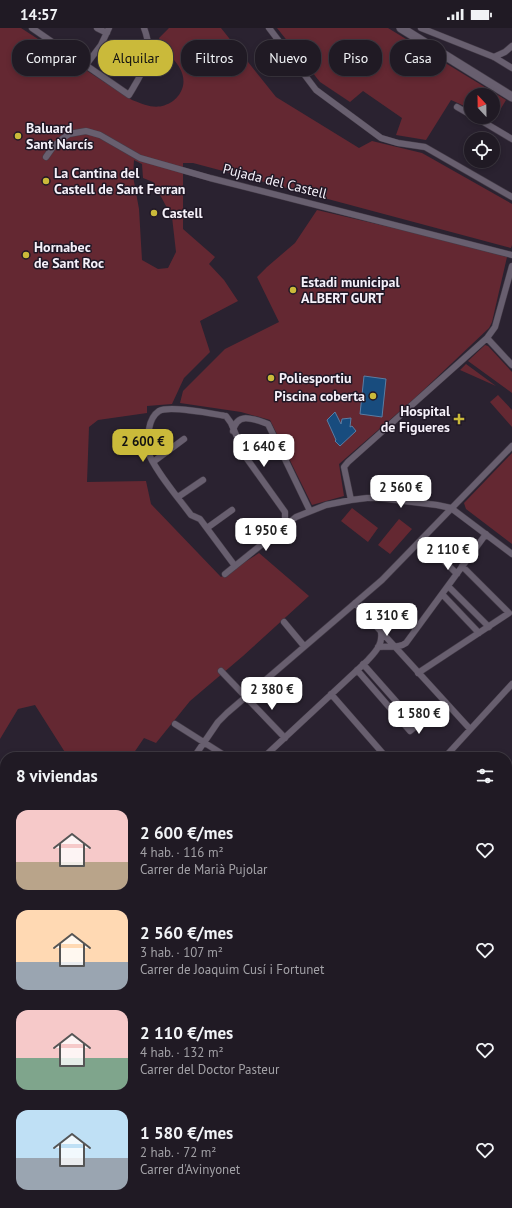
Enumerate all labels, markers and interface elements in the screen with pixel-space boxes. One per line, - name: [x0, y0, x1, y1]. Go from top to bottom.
- text: 14:57: [20, 5, 58, 24]
- chip: Comprar: [12, 40, 90, 76]
- chip: Alquilar: [98, 40, 173, 76]
- chip: Filtros: [181, 40, 247, 76]
- chip: Nuevo: [255, 40, 321, 76]
- chip: Piso: [329, 40, 382, 76]
- chip: Casa: [390, 40, 446, 76]
- north arrow: [464, 88, 500, 124]
- map controls: [464, 88, 500, 168]
- place label: Baluard Sant Narcís: [26, 119, 93, 153]
- marker: Baluard Sant Narcís: [13, 131, 23, 141]
- button: locate: [464, 132, 500, 168]
- street label: Pujada del Castell: [221, 159, 329, 203]
- place label: La Cantina del Castell de Sant Ferran: [54, 164, 185, 198]
- marker: La Cantina del Castell de Sant Ferran: [41, 176, 51, 186]
- place label: Castell: [162, 204, 204, 222]
- marker: Castell: [149, 208, 159, 218]
- place label: Hornabec de Sant Roc: [34, 238, 104, 272]
- marker: Hornabec de Sant Roc: [21, 250, 31, 260]
- place label: Estadi municipal ALBERT GURT: [301, 273, 400, 307]
- marker: Estadi municipal ALBERT GURT: [288, 285, 298, 295]
- place label: Poliesportiu: [279, 369, 352, 387]
- marker: Poliesportiu: [266, 373, 276, 383]
- place label: Piscina coberta: [274, 387, 365, 405]
- marker: Piscina coberta: [368, 391, 378, 401]
- place label: Hospital de Figueres: [381, 402, 451, 436]
- marker: Hospital de Figueres: [453, 413, 465, 425]
- pin: 2 600 €: [106, 429, 180, 463]
- text: 2 600 €: [121, 433, 165, 450]
- pin: 1 640 €: [227, 434, 301, 468]
- text: 1 640 €: [242, 438, 286, 455]
- pin: 2 560 €: [364, 475, 438, 509]
- text: 2 560 €: [379, 479, 423, 496]
- pin: 1 950 €: [229, 518, 303, 552]
- text: 1 950 €: [244, 522, 288, 539]
- pin: 2 110 €: [411, 537, 485, 571]
- text: 2 110 €: [426, 541, 470, 558]
- pin: 1 310 €: [350, 603, 424, 637]
- text: 1 310 €: [365, 607, 409, 624]
- pin: 2 380 €: [235, 677, 309, 711]
- text: 2 380 €: [250, 681, 294, 698]
- pin: 1 580 €: [382, 701, 456, 735]
- text: 1 580 €: [397, 705, 441, 722]
- text: 8 viviendas: [16, 765, 98, 787]
- icon: filters: [474, 765, 496, 787]
- text: 2 600 €/mes: [140, 822, 233, 844]
- icon: home: [48, 826, 96, 874]
- icon: heart: [474, 839, 496, 861]
- text: 4 hab. · 116 m²: [140, 844, 224, 861]
- text: Carrer de Marià Pujolar: [140, 861, 268, 878]
- text: 2 560 €/mes: [140, 922, 233, 944]
- icon: home: [48, 926, 96, 974]
- icon: heart: [474, 939, 496, 961]
- text: 3 hab. · 107 m²: [140, 944, 223, 961]
- text: Carrer de Joaquim Cusí i Fortunet: [140, 961, 324, 978]
- text: 2 110 €/mes: [140, 1022, 233, 1044]
- icon: home: [48, 1026, 96, 1074]
- icon: heart: [474, 1039, 496, 1061]
- text: 4 hab. · 132 m²: [140, 1044, 224, 1061]
- text: Carrer del Doctor Pasteur: [140, 1061, 279, 1078]
- text: 1 580 €/mes: [140, 1122, 233, 1144]
- icon: home: [48, 1126, 96, 1174]
- icon: heart: [474, 1139, 496, 1161]
- text: 2 hab. · 72 m²: [140, 1144, 216, 1161]
- text: Carrer d'Avinyonet: [140, 1161, 240, 1178]

